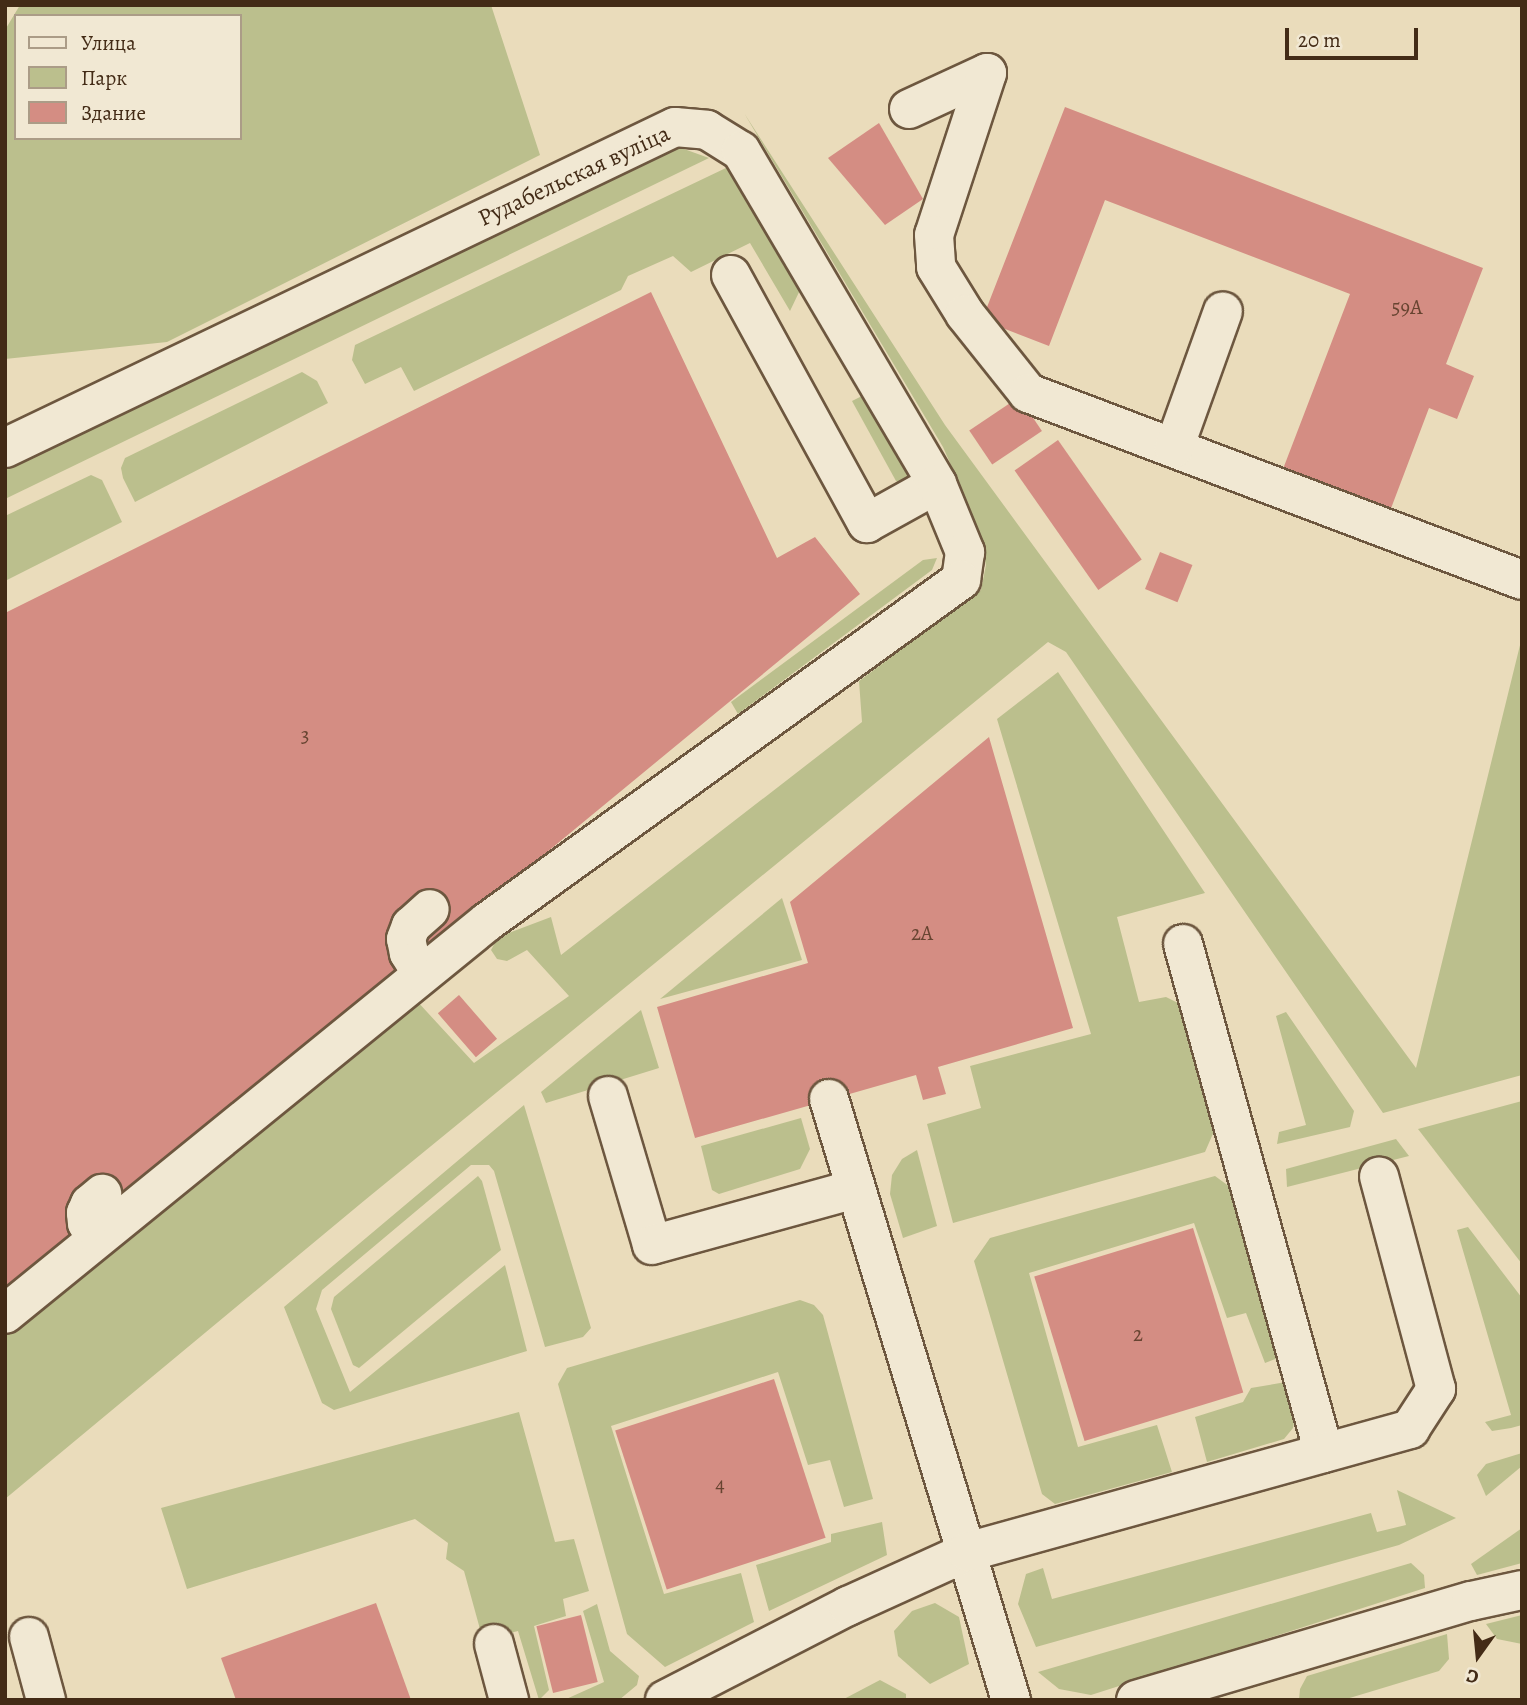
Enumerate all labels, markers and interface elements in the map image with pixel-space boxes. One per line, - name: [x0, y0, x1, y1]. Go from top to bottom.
- legend: [14, 14, 242, 140]
- scale bar: [1289, 14, 1422, 58]
- text: 20 m: [1298, 26, 1341, 54]
- text: Улица: [81, 29, 136, 57]
- text: Парк: [81, 64, 127, 92]
- text: Здание: [81, 99, 146, 127]
- street label: Рудабельская вуліца: [474, 119, 674, 233]
- house number: 59А: [1392, 294, 1422, 320]
- house number: 3: [301, 722, 309, 748]
- house number: 2А: [911, 920, 933, 946]
- house number: 2: [1133, 1321, 1143, 1347]
- house number: 4: [715, 1471, 725, 1497]
- north arrow: [1443, 1621, 1513, 1691]
- text: С: [1464, 1662, 1482, 1690]

